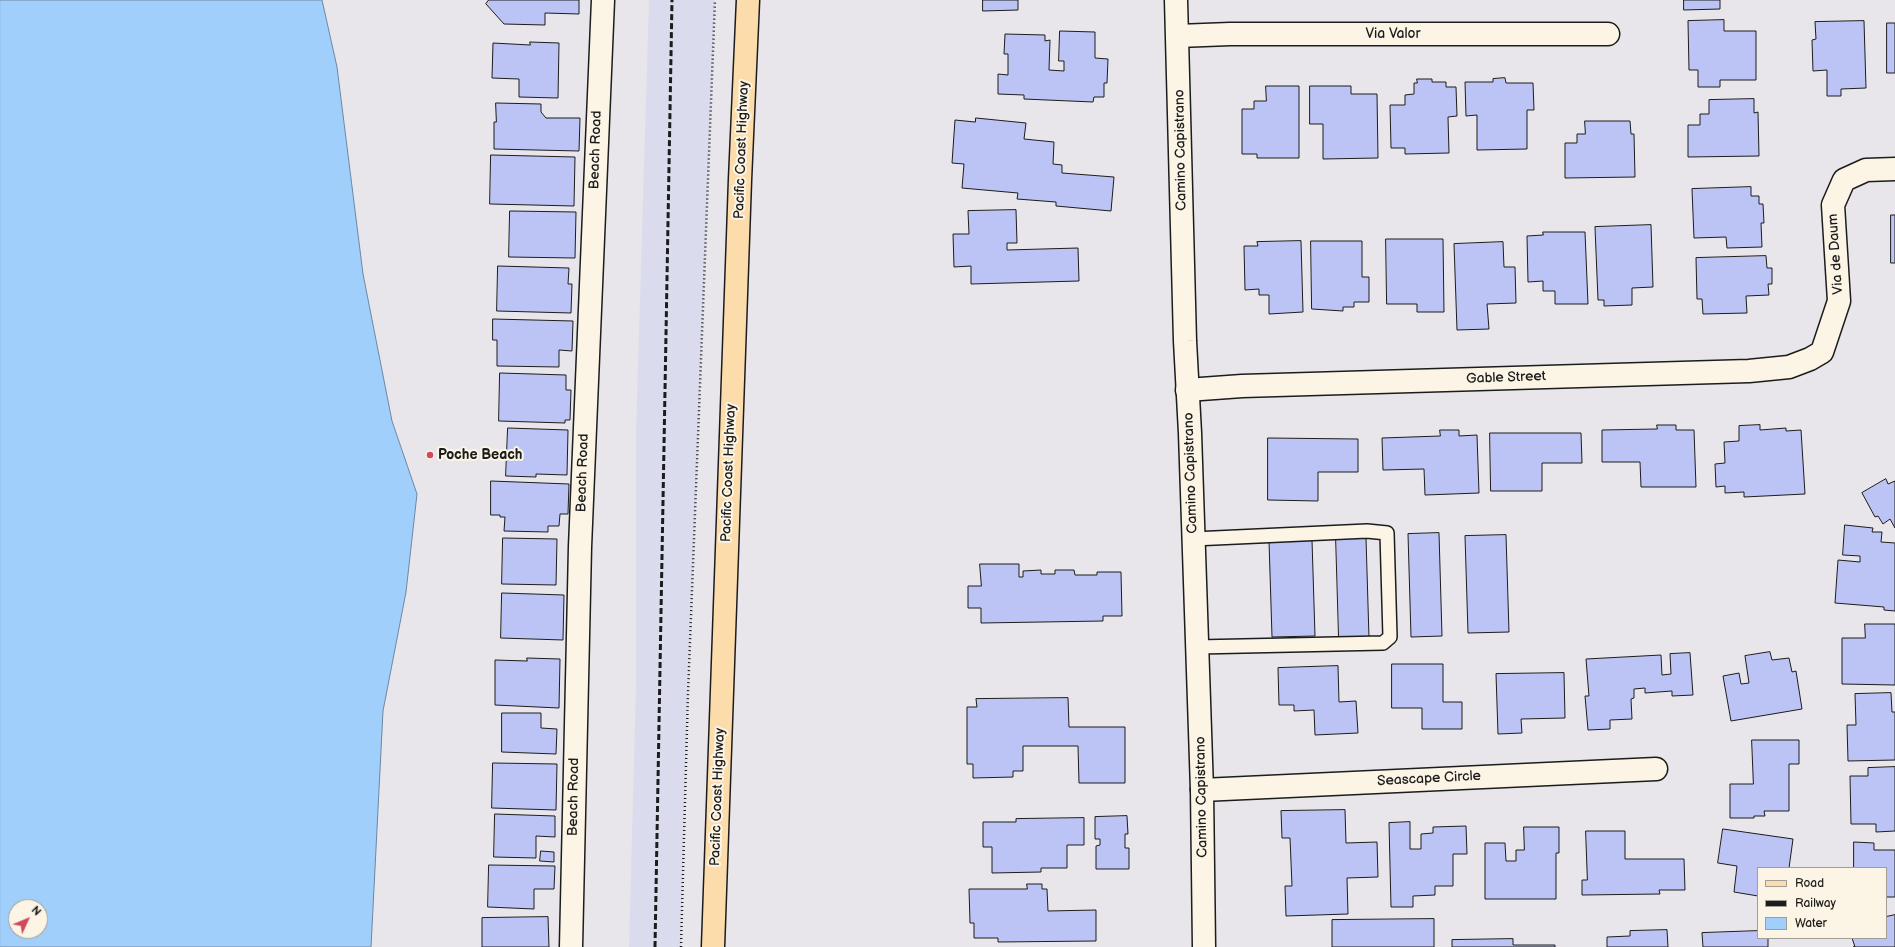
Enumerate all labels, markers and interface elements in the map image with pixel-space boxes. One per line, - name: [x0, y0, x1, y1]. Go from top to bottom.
- street label: Via Valor: [1365, 26, 1421, 42]
- street label: Pacific Coast Highway: [731, 80, 753, 220]
- street label: Camino Capistrano: [1172, 89, 1190, 211]
- street label: Beach Road: [586, 110, 606, 190]
- street label: Via de Daum: [1825, 213, 1847, 295]
- street label: Gable Street: [1466, 368, 1546, 388]
- street label: Pacific Coast Highway: [718, 403, 740, 543]
- street label: Camino Capistrano: [1180, 412, 1202, 534]
- street label: Beach Road: [573, 433, 593, 513]
- place label: Poche Beach: [438, 447, 523, 463]
- marker: Poche Beach: [425, 450, 435, 460]
- street label: Pacific Coast Highway: [707, 727, 729, 867]
- street label: Camino Capistrano: [1193, 736, 1211, 858]
- street label: Beach Road: [565, 758, 583, 836]
- street label: Seascape Circle: [1377, 768, 1481, 790]
- legend: [1757, 867, 1887, 939]
- text: Road: [1795, 876, 1824, 891]
- text: Railway: [1795, 896, 1836, 911]
- north arrow: [8, 899, 48, 939]
- text: N: [29, 904, 44, 918]
- text: Water: [1795, 916, 1827, 931]

